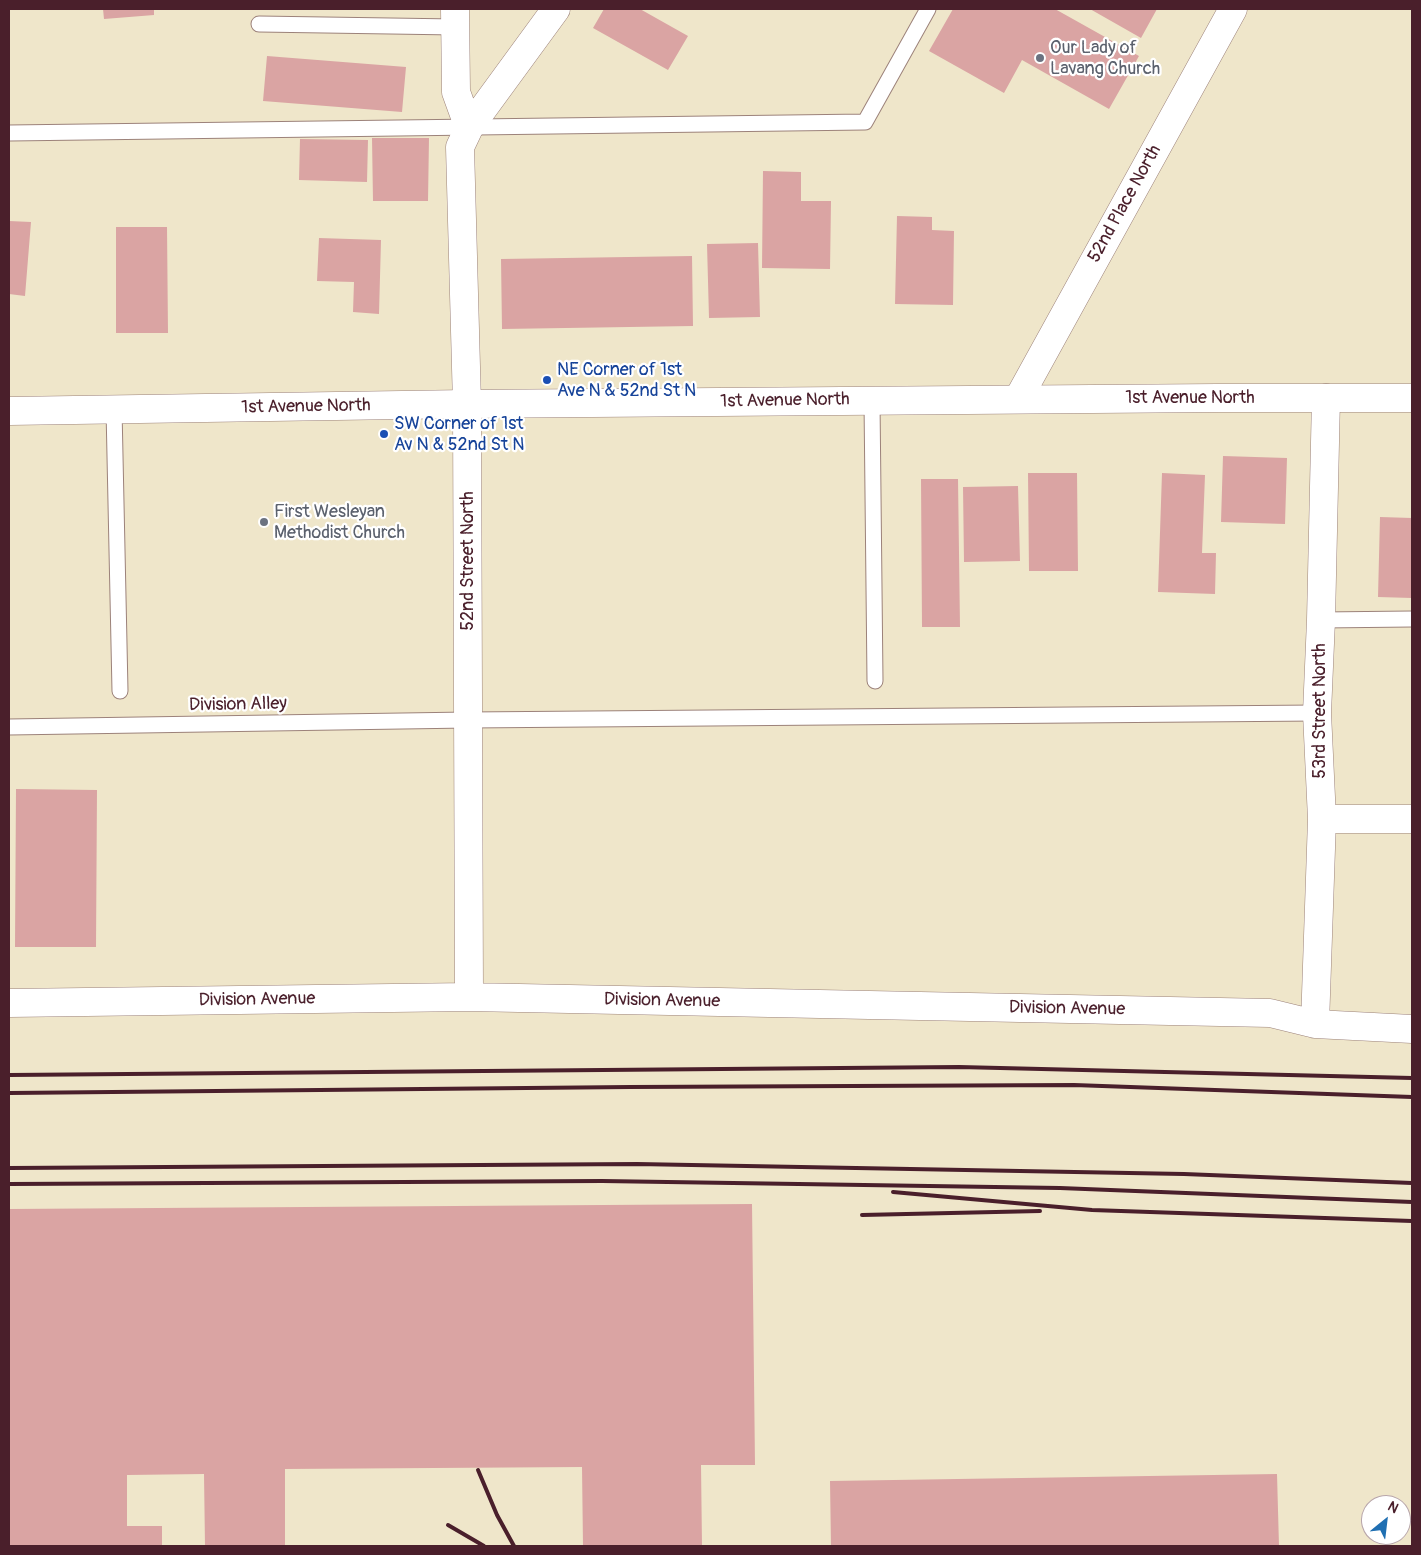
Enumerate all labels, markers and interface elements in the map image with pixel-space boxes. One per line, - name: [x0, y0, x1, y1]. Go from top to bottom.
- place label: Our Lady of Lavang Church: [1050, 37, 1160, 80]
- marker: Our Lady of Lavang Church: [1034, 52, 1046, 64]
- street label: 52nd Place North: [1084, 141, 1166, 267]
- place label: NE Corner of 1st Ave N & 52nd St N: [557, 359, 696, 402]
- marker: NE Corner of 1st Ave N & 52nd St N: [541, 374, 553, 386]
- street label: 1st Avenue North: [1125, 387, 1255, 409]
- street label: 1st Avenue North: [720, 389, 850, 413]
- street label: 1st Avenue North: [241, 395, 371, 419]
- place label: SW Corner of 1st Av N & 52nd St N: [394, 413, 524, 456]
- marker: SW Corner of 1st Av N & 52nd St N: [378, 428, 390, 440]
- street label: 52nd Street North: [457, 491, 479, 631]
- place label: First Wesleyan Methodist Church: [274, 501, 405, 544]
- marker: First Wesleyan Methodist Church: [258, 516, 270, 528]
- street label: 53rd Street North: [1309, 643, 1331, 779]
- street label: Division Alley: [189, 693, 287, 717]
- street label: Division Avenue: [199, 988, 315, 1012]
- street label: Division Avenue: [604, 989, 720, 1013]
- street label: Division Avenue: [1009, 997, 1125, 1021]
- north arrow: [1361, 1495, 1411, 1545]
- text: N: [1385, 1498, 1401, 1517]

